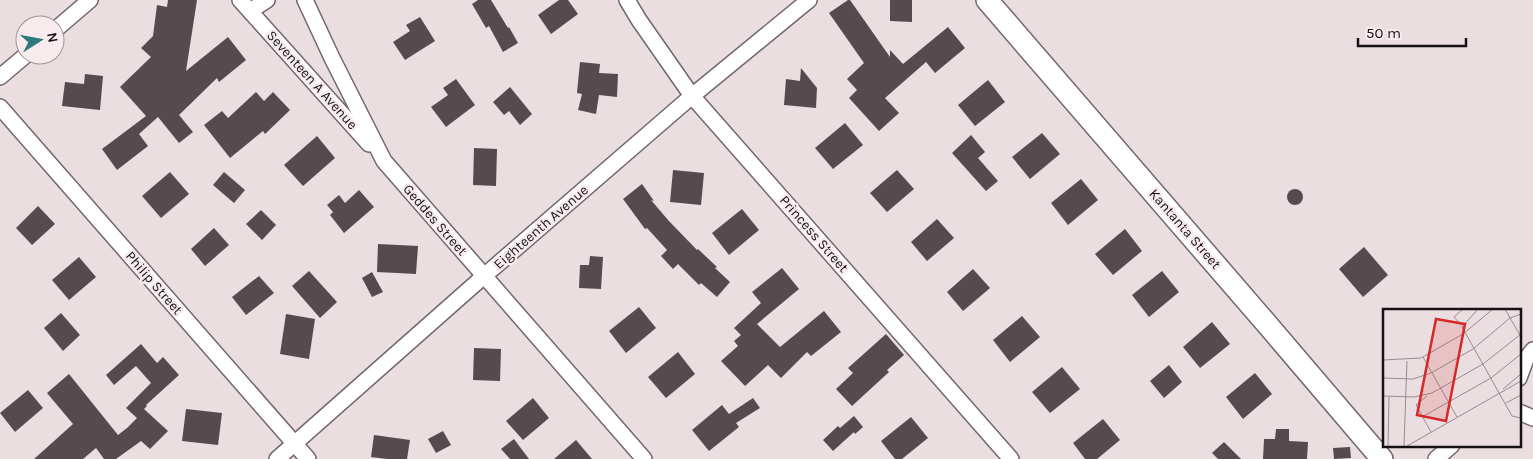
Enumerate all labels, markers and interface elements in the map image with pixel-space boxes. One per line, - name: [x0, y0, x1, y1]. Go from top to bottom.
- north arrow: [15, 15, 65, 65]
- scale bar: [1358, 15, 1466, 47]
- text: 50 m: [1366, 24, 1401, 42]
- street label: Seventeen A Avenue: [263, 27, 361, 133]
- text: N: [43, 31, 62, 44]
- street label: Geddes Street: [399, 181, 471, 259]
- street label: Eighteenth Avenue: [490, 181, 592, 273]
- street label: Kantanta Street: [1146, 185, 1224, 273]
- street label: Princess Street: [776, 192, 852, 276]
- street label: Philip Street: [122, 248, 186, 318]
- inset map: [1383, 309, 1520, 446]

